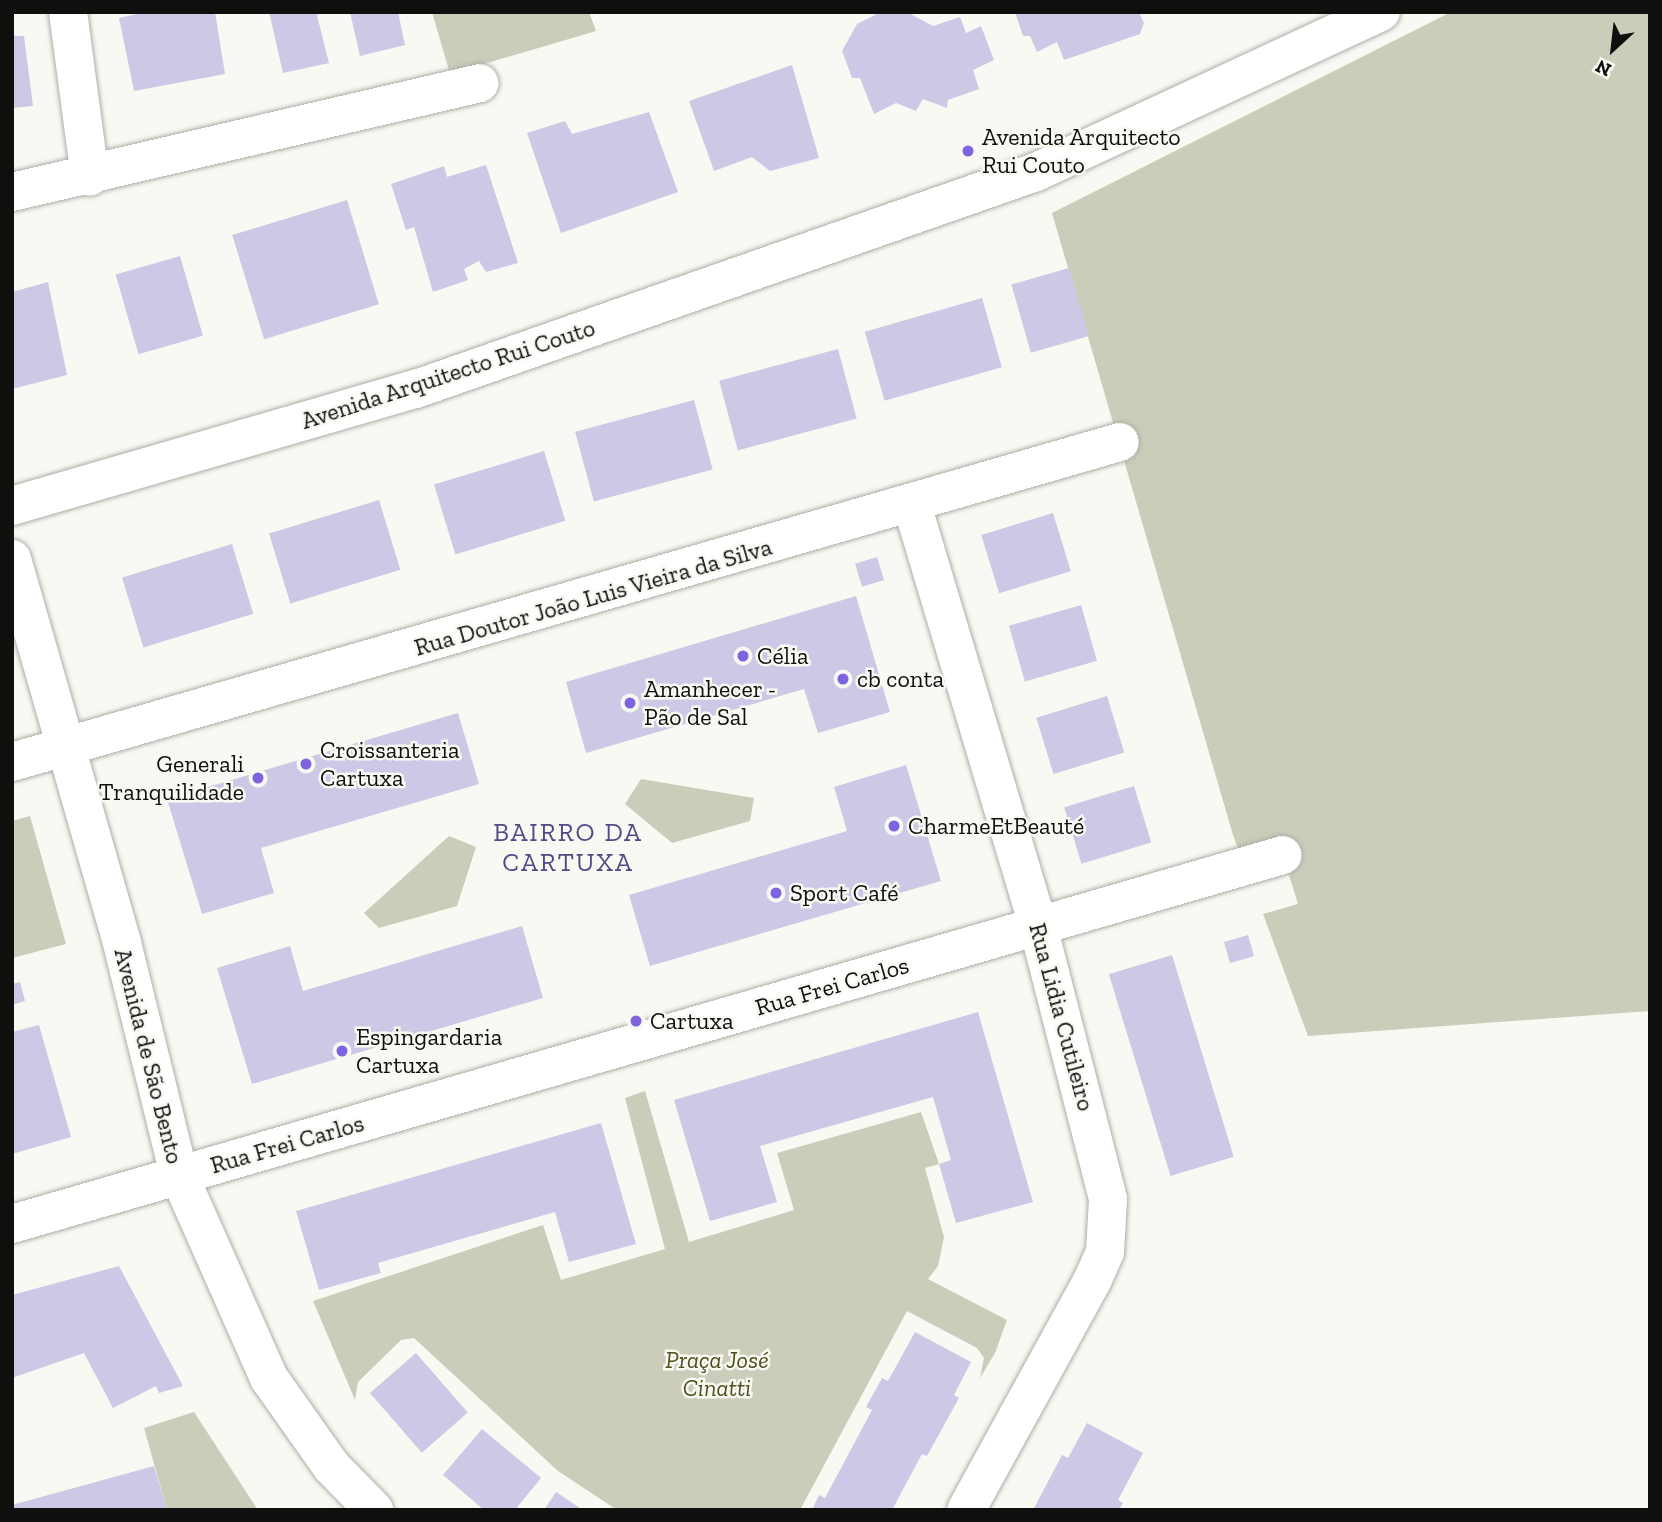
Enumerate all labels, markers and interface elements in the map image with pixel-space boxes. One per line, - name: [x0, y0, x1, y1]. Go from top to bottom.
- north arrow: [1578, 14, 1648, 84]
- text: N: [1592, 55, 1615, 82]
- place label: Avenida Arquitecto Rui Couto: [982, 123, 1181, 179]
- marker: Avenida Arquitecto Rui Couto: [960, 143, 976, 159]
- street label: Avenida Arquitecto Rui Couto: [297, 313, 599, 435]
- street label: Rua Doutor João Luis Vieira da Silva: [410, 532, 776, 662]
- place label: Célia: [757, 642, 808, 670]
- marker: Célia: [735, 648, 751, 664]
- place label: cb conta: [857, 665, 944, 693]
- marker: cb conta: [835, 671, 851, 687]
- place label: Amanhecer - Pão de Sal: [644, 675, 777, 731]
- marker: Amanhecer - Pão de Sal: [622, 695, 638, 711]
- place label: Croissanteria Cartuxa: [320, 736, 460, 792]
- place label: Generali Tranquilidade: [99, 750, 244, 806]
- marker: Croissanteria Cartuxa: [298, 756, 314, 772]
- marker: Generali Tranquilidade: [250, 770, 266, 786]
- place label: CharmeEtBeauté: [908, 812, 1084, 840]
- district label: BAIRRO DA CARTUXA: [494, 817, 642, 878]
- marker: CharmeEtBeauté: [886, 818, 902, 834]
- place label: Sport Café: [790, 879, 899, 907]
- marker: Sport Café: [768, 885, 784, 901]
- street label: Rua Lidia Cutileiro: [1023, 920, 1101, 1114]
- street label: Avenida de São Bento: [108, 945, 190, 1167]
- street label: Rua Frei Carlos: [752, 950, 912, 1022]
- place label: Cartuxa: [650, 1007, 733, 1035]
- marker: Cartuxa: [628, 1013, 644, 1029]
- place label: Espingardaria Cartuxa: [356, 1023, 502, 1079]
- marker: Espingardaria Cartuxa: [334, 1043, 350, 1059]
- street label: Rua Frei Carlos: [207, 1108, 367, 1180]
- park label: Praça José Cinatti: [665, 1346, 769, 1402]

